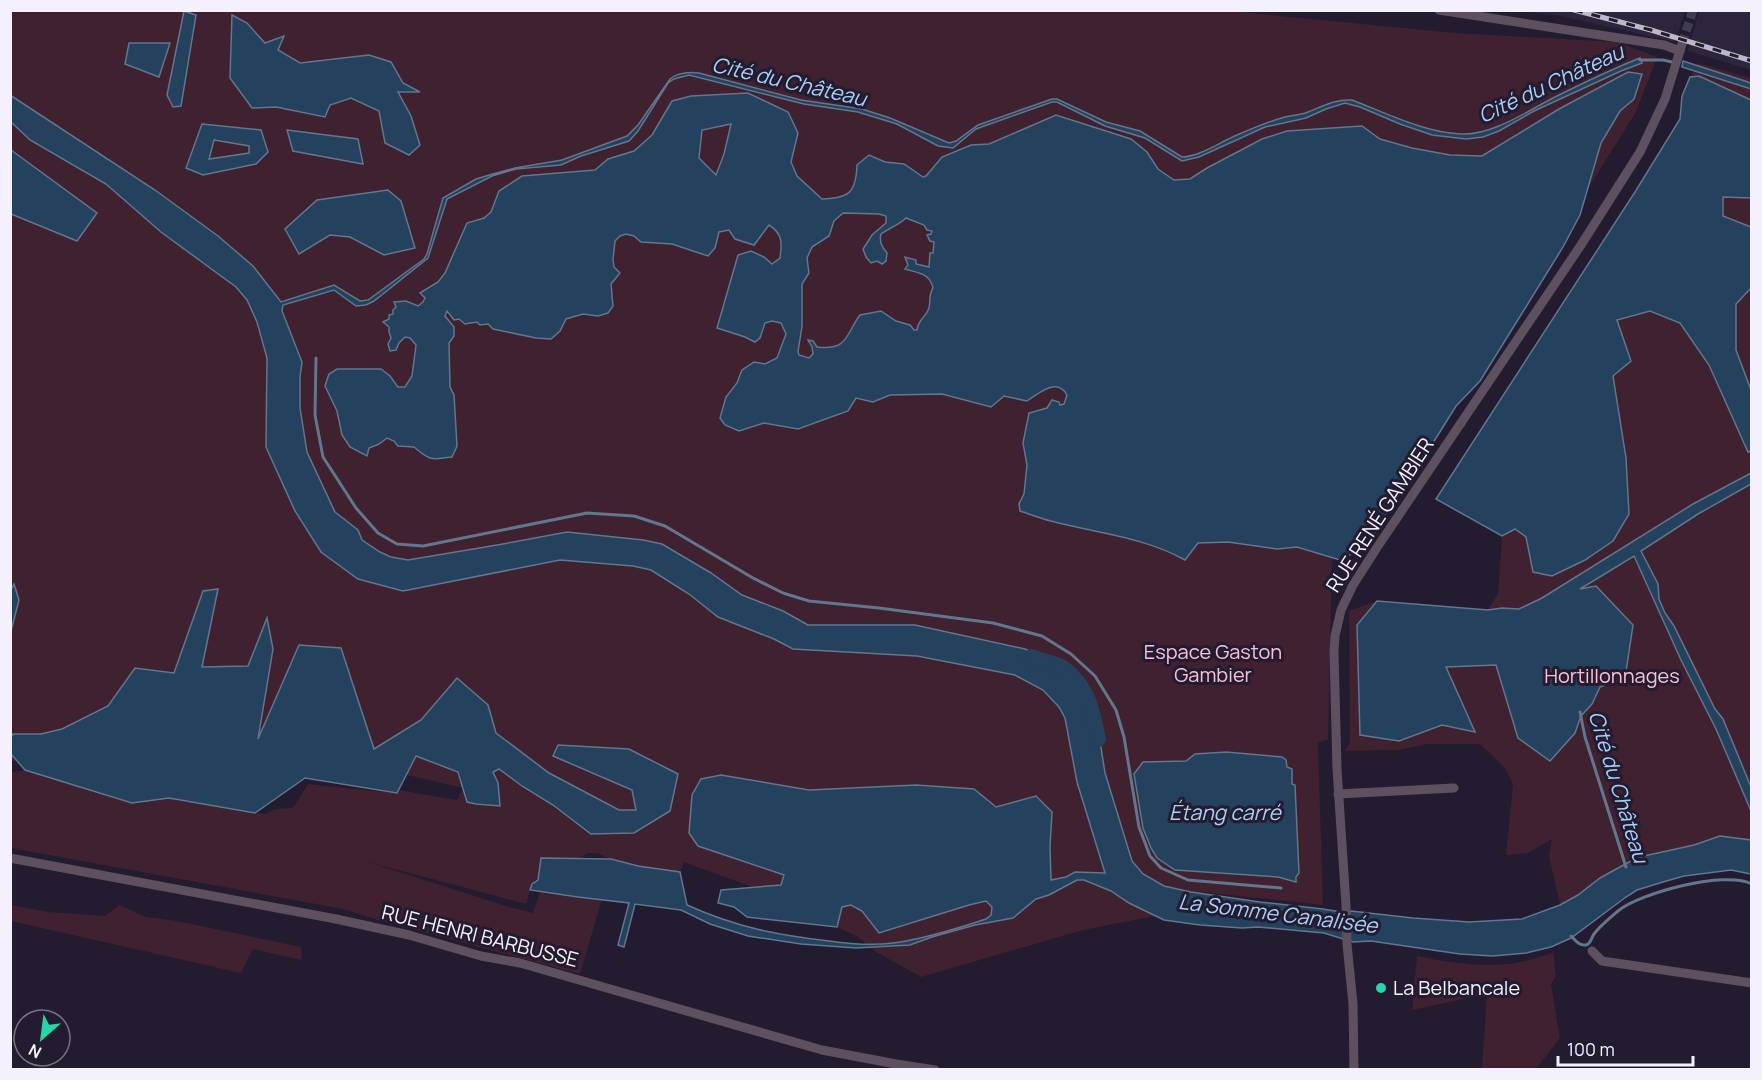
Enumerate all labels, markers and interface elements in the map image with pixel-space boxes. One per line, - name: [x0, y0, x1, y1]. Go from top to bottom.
- water label: Cité du Château: [1473, 37, 1629, 129]
- water label: Cité du Château: [709, 50, 870, 113]
- street label: RUE RENÉ GAMBIER: [1319, 432, 1440, 597]
- park label: Espace Gaston Gambier: [1144, 638, 1282, 688]
- park label: Hortillonnages: [1544, 662, 1680, 689]
- water label: Cité du Château: [1583, 707, 1656, 867]
- water label: Étang carré: [1169, 798, 1283, 826]
- water label: La Somme Canalisée: [1177, 887, 1381, 939]
- street label: RUE HENRI BARBUSSE: [379, 898, 581, 973]
- place label: La Belbancale: [1393, 974, 1520, 1001]
- marker: La Belbancale: [1374, 981, 1388, 995]
- north arrow: [12, 1008, 72, 1068]
- scale bar: [1558, 1029, 1693, 1067]
- text: 100 m: [1567, 1037, 1615, 1061]
- text: N: [25, 1039, 45, 1064]

